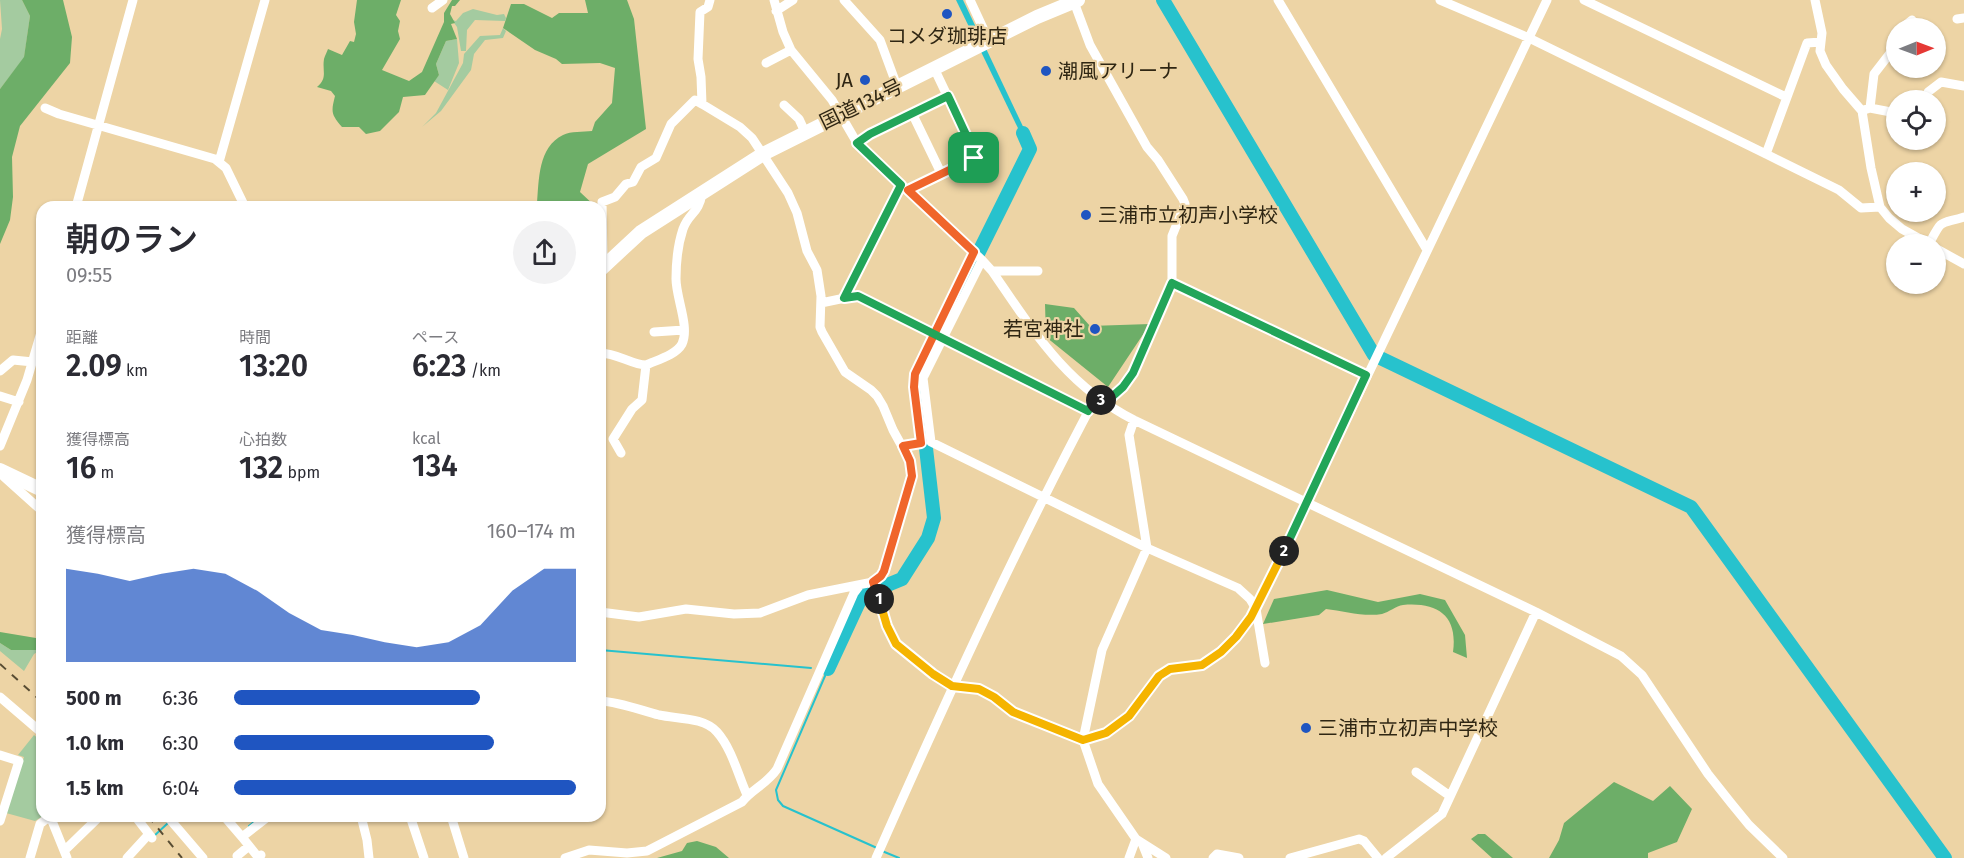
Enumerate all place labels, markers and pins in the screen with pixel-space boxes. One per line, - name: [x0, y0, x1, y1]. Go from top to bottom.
- marker: コメダ珈琲店: [940, 7, 954, 21]
- place label: コメダ珈琲店: [887, 24, 1007, 48]
- place label: 潮風アリーナ: [1058, 59, 1178, 83]
- marker: 潮風アリーナ: [1039, 64, 1053, 78]
- place label: JA: [835, 68, 854, 92]
- marker: JA: [858, 73, 872, 87]
- pin: [948, 132, 999, 183]
- place label: 三浦市立初声小学校: [1098, 203, 1278, 227]
- marker: 三浦市立初声小学校: [1079, 208, 1093, 222]
- place label: 若宮神社: [1003, 317, 1083, 341]
- marker: 若宮神社: [1088, 322, 1102, 336]
- pin: 3: [1086, 385, 1116, 415]
- pin: 2: [1269, 536, 1299, 566]
- pin: 1: [864, 584, 894, 614]
- place label: 三浦市立初声中学校: [1318, 716, 1498, 740]
- marker: 三浦市立初声中学校: [1299, 721, 1313, 735]

